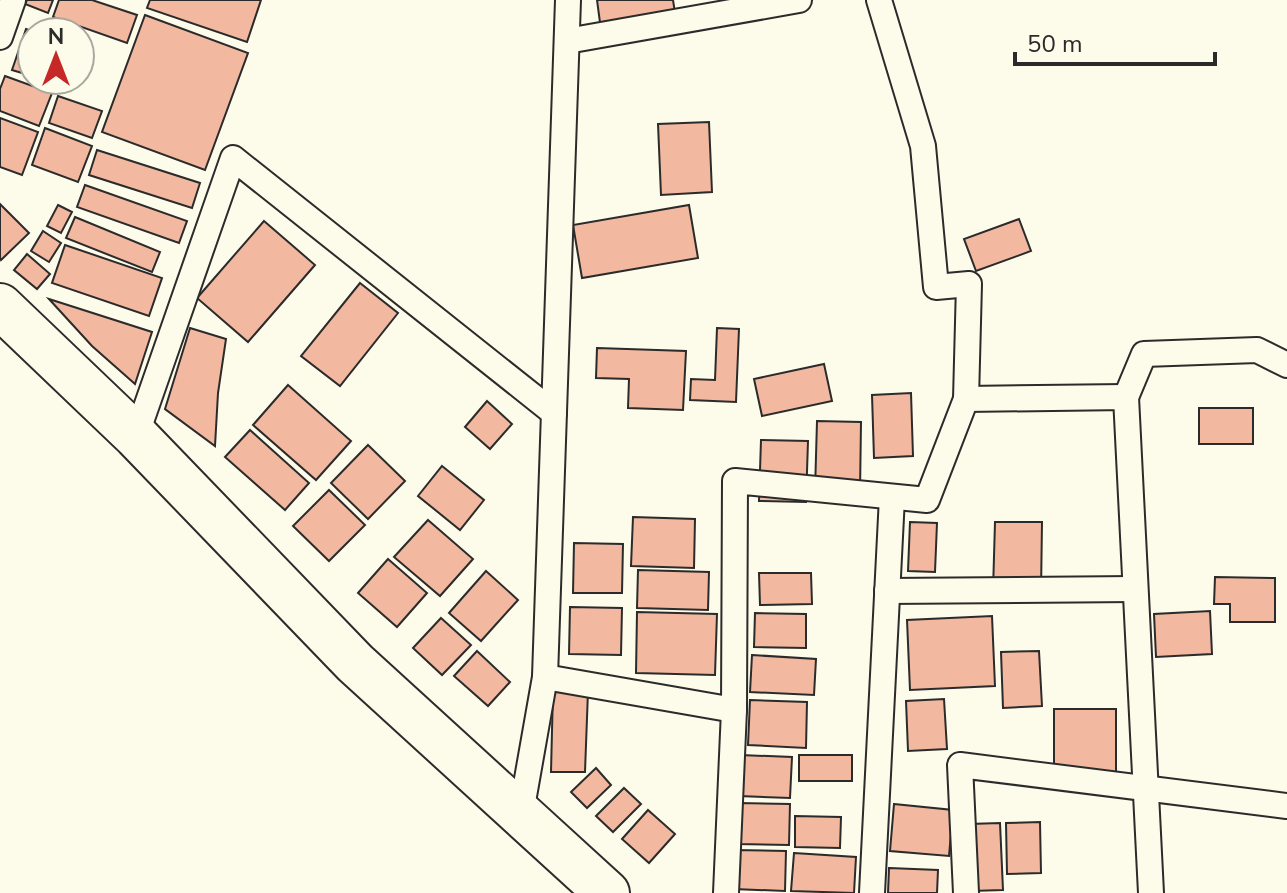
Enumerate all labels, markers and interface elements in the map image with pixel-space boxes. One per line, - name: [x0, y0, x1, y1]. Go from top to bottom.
- north arrow: [16, 16, 96, 96]
- scale bar: [1015, 16, 1215, 66]
- text: N: [48, 22, 64, 52]
- text: 50 m: [1027, 28, 1083, 60]

